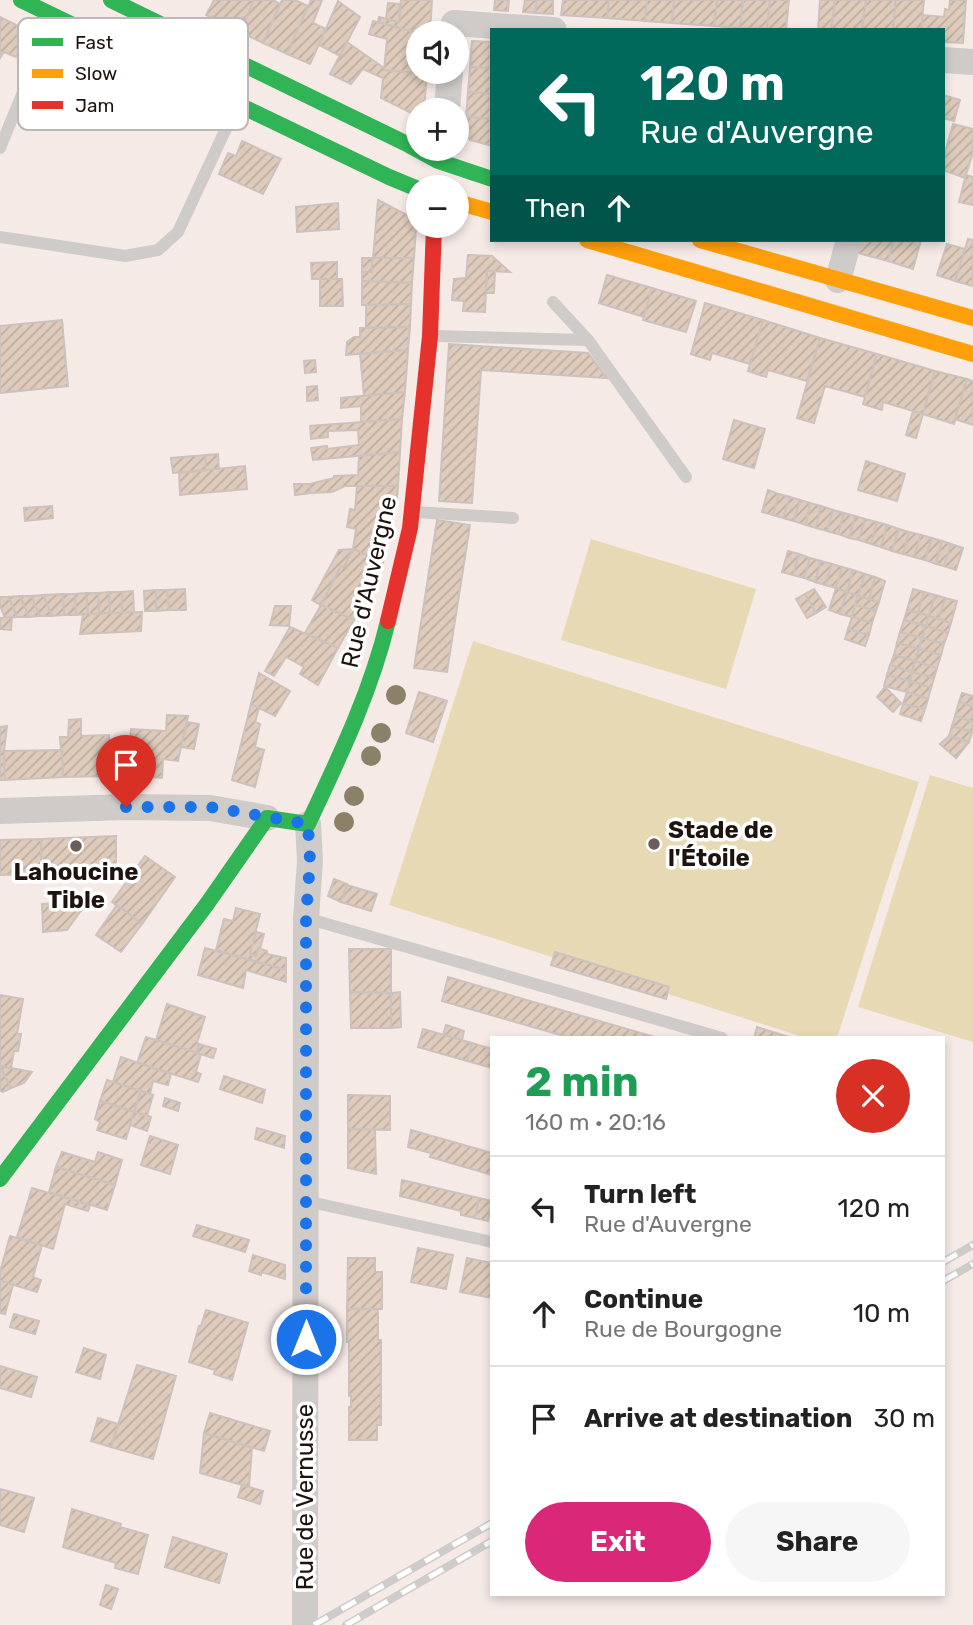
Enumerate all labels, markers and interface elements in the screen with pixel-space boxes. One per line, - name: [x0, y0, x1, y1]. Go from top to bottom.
- legend: [18, 18, 248, 130]
- map controls: [406, 21, 469, 238]
- button: sound: [406, 21, 469, 84]
- text: Fast: [75, 31, 114, 54]
- text: 120 m: [640, 54, 785, 112]
- icon: left: [525, 56, 616, 147]
- text: Slow: [75, 62, 117, 85]
- text: Jam: [75, 94, 114, 117]
- button: +: [406, 98, 469, 161]
- text: Rue d'Auvergne: [640, 113, 874, 151]
- button: −: [406, 175, 469, 238]
- icon: ahead: [600, 189, 638, 227]
- text: Then: [525, 193, 586, 224]
- street label: Rue d'Auvergne: [336, 493, 402, 671]
- pin: [96, 735, 156, 807]
- icon: arrive: [107, 746, 145, 784]
- place label: Stade de l'Étoile: [668, 816, 773, 872]
- marker: Stade de l'Étoile: [646, 836, 662, 852]
- marker: Lahoucine Tible: [68, 838, 84, 854]
- place label: Lahoucine Tible: [14, 858, 138, 914]
- text: 2 min: [525, 1057, 639, 1107]
- button: close: [836, 1059, 910, 1133]
- text: 160 m · 20:16: [525, 1108, 666, 1136]
- text: Turn left: [584, 1179, 696, 1210]
- icon: left: [525, 1190, 563, 1228]
- text: 120 m: [838, 1193, 910, 1224]
- text: Rue d'Auvergne: [584, 1210, 752, 1238]
- text: Continue: [584, 1284, 703, 1315]
- icon: ahead: [525, 1295, 563, 1333]
- text: 10 m: [853, 1298, 910, 1329]
- position arrow: [269, 1302, 343, 1376]
- text: Rue de Bourgogne: [584, 1315, 782, 1343]
- icon: arrive: [525, 1400, 563, 1438]
- text: Arrive at destination: [584, 1403, 852, 1434]
- text: 30 m: [873, 1403, 935, 1434]
- street label: Rue de Vernusse: [291, 1404, 319, 1590]
- button: Exit: [525, 1502, 711, 1582]
- button: Share: [725, 1502, 910, 1582]

